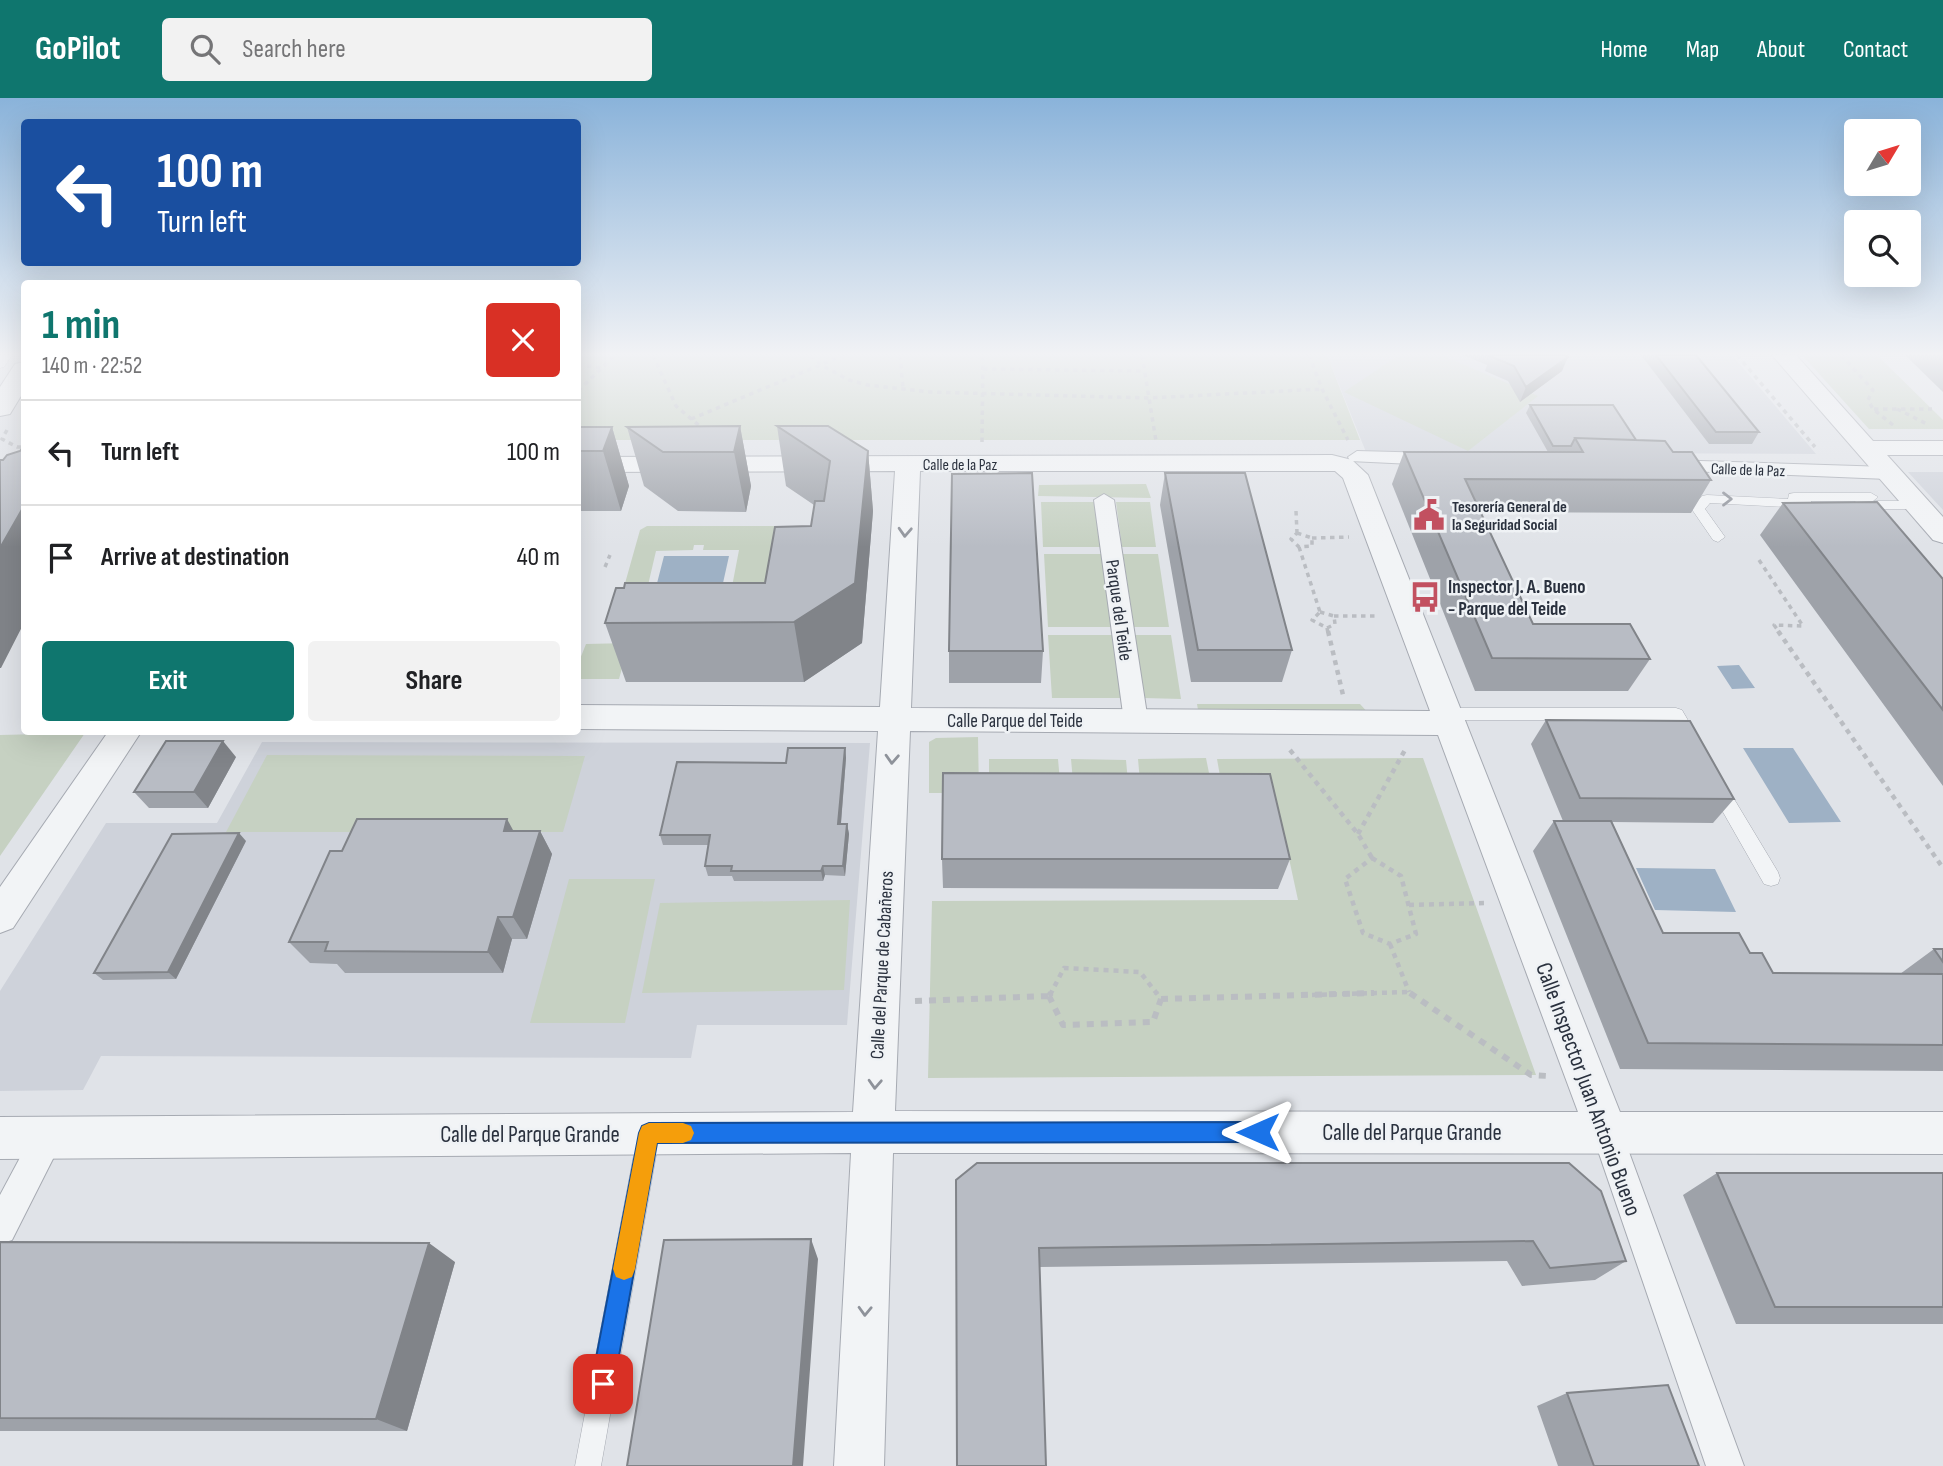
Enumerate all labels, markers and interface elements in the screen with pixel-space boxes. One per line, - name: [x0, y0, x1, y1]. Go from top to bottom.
- search box: [162, 18, 652, 81]
- text: GoPilot: [35, 29, 120, 69]
- icon: search: [186, 30, 224, 68]
- text: Search here: [242, 34, 346, 65]
- text: Home: [1600, 35, 1648, 64]
- text: Map: [1686, 35, 1719, 64]
- text: About: [1757, 35, 1805, 64]
- text: Contact: [1843, 35, 1908, 64]
- north arrow: [1844, 119, 1922, 196]
- map controls: [1844, 119, 1921, 287]
- text: 100 m: [157, 143, 263, 202]
- icon: left: [42, 147, 133, 238]
- text: Turn left: [157, 203, 247, 242]
- button: search: [1844, 210, 1921, 287]
- text: 1 min: [42, 300, 120, 351]
- button: close: [486, 303, 560, 377]
- text: 140 m · 22:52: [42, 352, 142, 380]
- icon: left: [42, 434, 80, 472]
- text: Turn left: [101, 437, 179, 468]
- text: 100 m: [507, 437, 560, 468]
- street label: Calle de la Paz: [923, 456, 997, 475]
- street label: Calle de la Paz: [1710, 460, 1786, 481]
- one-way arrow: [1723, 491, 1733, 507]
- public building icon: Tesorería General de la Seguridad Social: [1412, 498, 1446, 532]
- place label: Tesorería General de la Seguridad Social: [1452, 498, 1567, 535]
- one-way arrow: [897, 527, 912, 538]
- icon: arrive: [42, 539, 80, 577]
- text: Arrive at destination: [101, 542, 289, 573]
- text: 40 m: [517, 542, 560, 573]
- street label: Parque del Teide: [1100, 558, 1137, 662]
- place label: Inspector J. A. Bueno - Parque del Teide: [1448, 576, 1586, 621]
- bus stop icon: Inspector J. A. Bueno - Parque del Teide: [1408, 580, 1442, 614]
- button: Exit: [42, 641, 294, 721]
- button: Share: [308, 641, 560, 721]
- street label: Calle Parque del Teide: [947, 710, 1083, 733]
- one-way arrow: [885, 754, 900, 765]
- street label: Calle del Parque de Cabañeros: [866, 870, 899, 1060]
- street label: Calle Inspector Juan Antonio Bueno: [1529, 959, 1647, 1220]
- one-way arrow: [868, 1079, 883, 1090]
- position arrow: [1221, 1095, 1295, 1169]
- street label: Calle del Parque Grande: [1322, 1119, 1502, 1147]
- street label: Calle del Parque Grande: [440, 1121, 620, 1149]
- one-way arrow: [858, 1306, 873, 1317]
- pin: [573, 1354, 633, 1414]
- icon: arrive: [584, 1365, 622, 1403]

